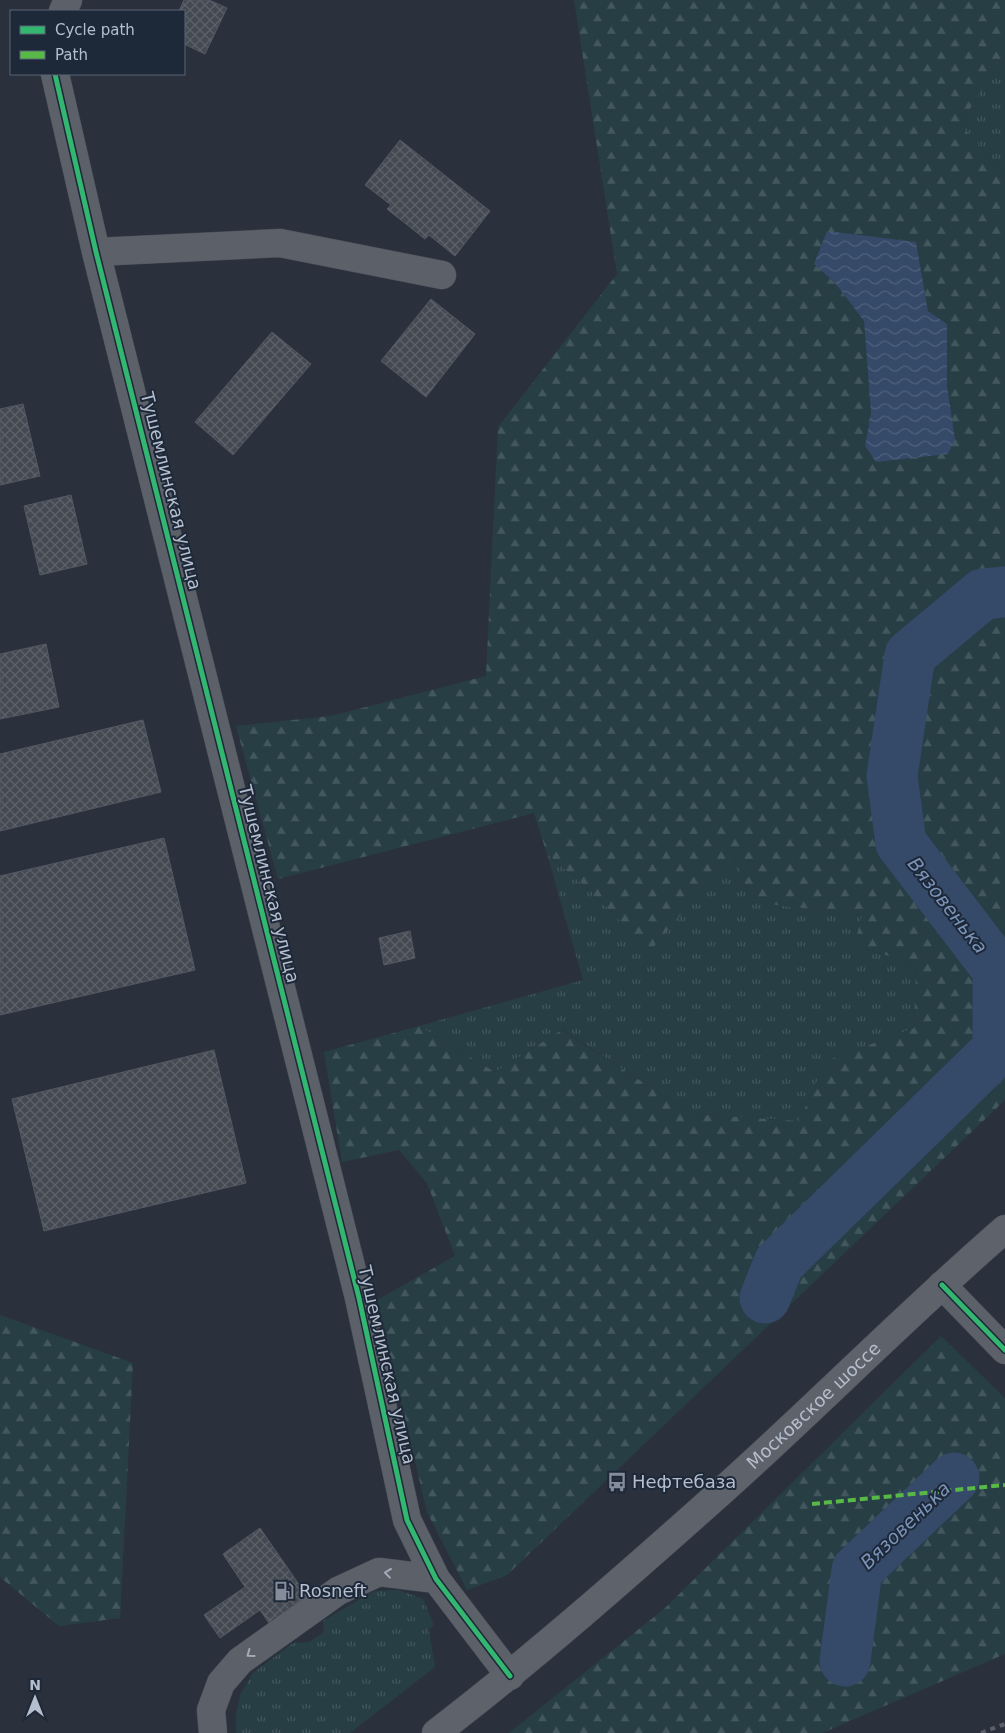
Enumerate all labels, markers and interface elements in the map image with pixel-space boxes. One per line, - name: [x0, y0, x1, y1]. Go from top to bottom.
- legend: [10, 10, 185, 75]
- text: Cycle path: [55, 21, 135, 39]
- text: Path: [55, 46, 88, 64]
- street label: Тушемлинская улица: [136, 389, 206, 592]
- street label: Тушемлинская улица: [234, 782, 304, 985]
- water label: Вязовенька: [904, 853, 992, 957]
- street label: Тушемлинская улица: [354, 1263, 421, 1466]
- street label: Московское шоссе: [742, 1337, 885, 1473]
- bus stop icon: Нефтебаза: [606, 1471, 628, 1493]
- place label: Нефтебаза: [632, 1471, 736, 1492]
- water label: Вязовенька: [856, 1477, 954, 1573]
- one-way arrow: [384, 1568, 392, 1579]
- fuel station icon: Rosneft: [273, 1580, 295, 1602]
- place label: Rosneft: [299, 1580, 367, 1601]
- one-way arrow: [246, 1648, 256, 1657]
- north arrow: [10, 1673, 60, 1723]
- text: N: [29, 1677, 41, 1693]

